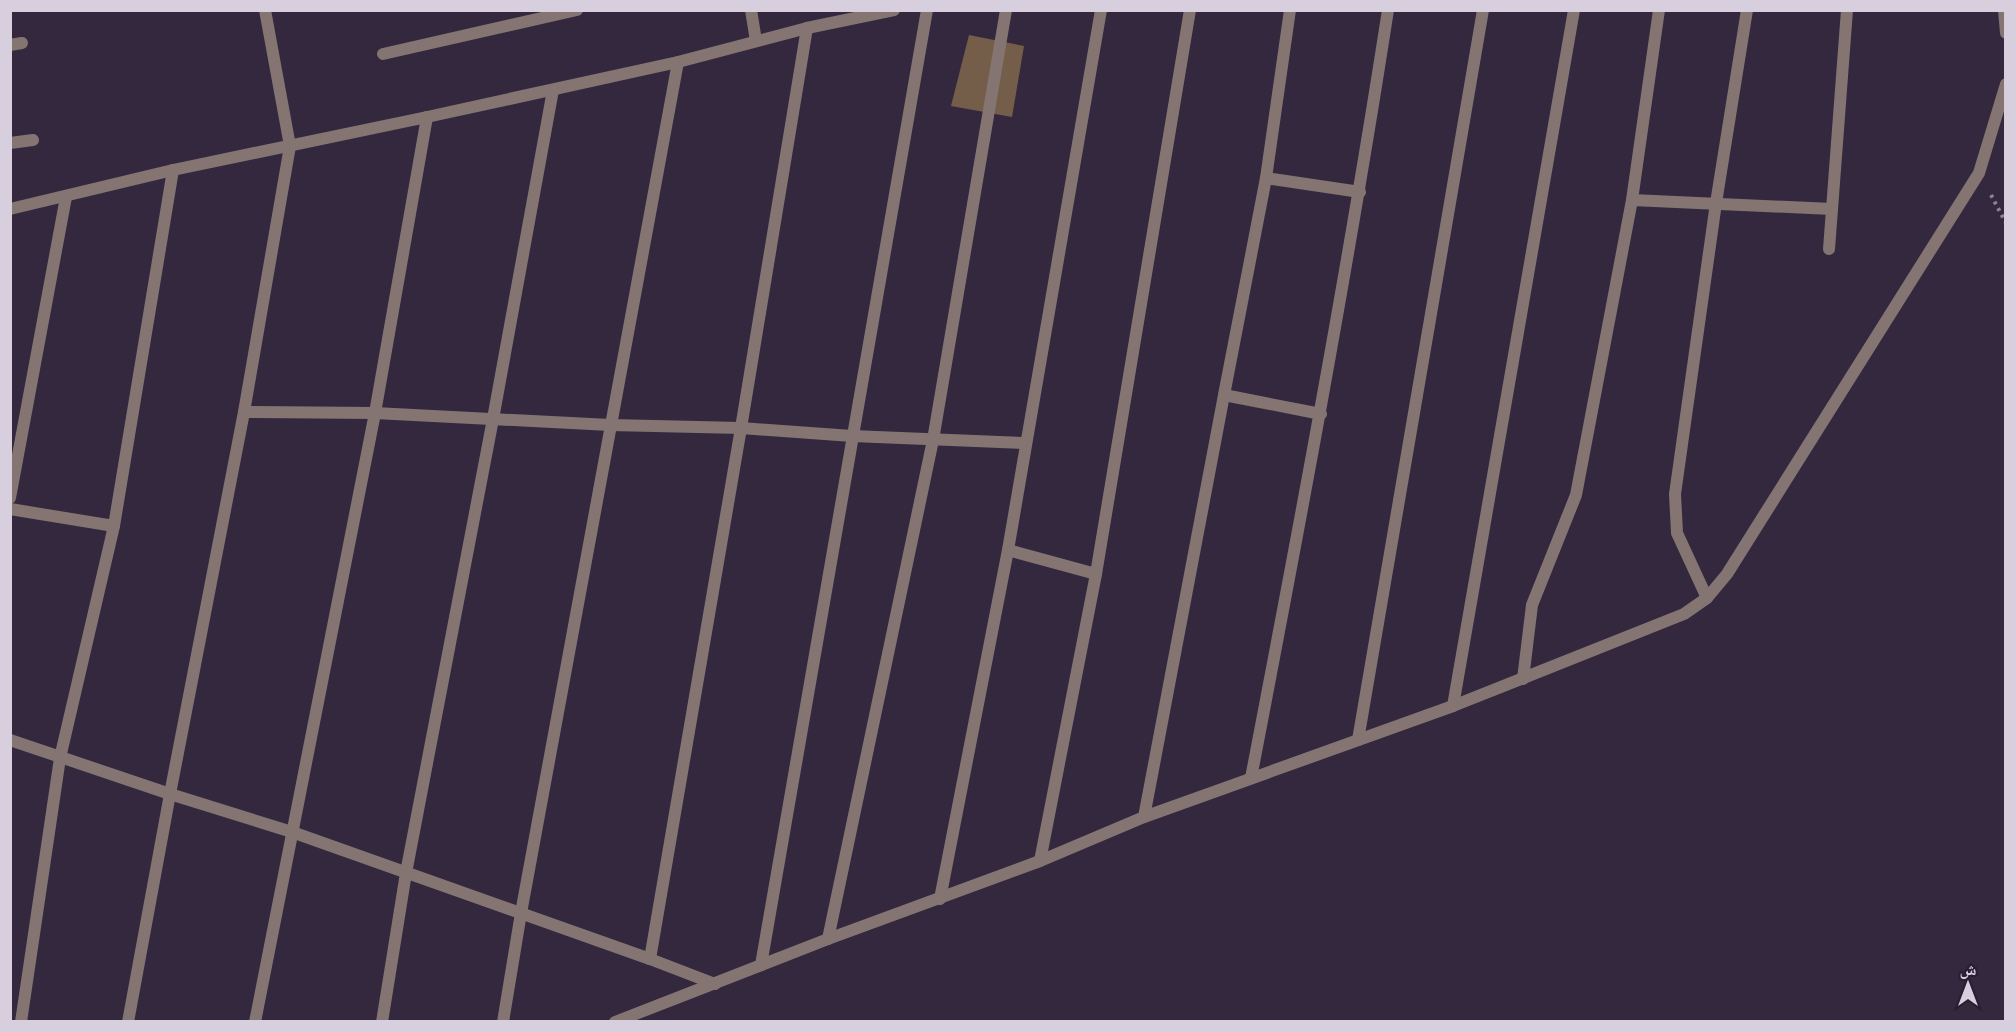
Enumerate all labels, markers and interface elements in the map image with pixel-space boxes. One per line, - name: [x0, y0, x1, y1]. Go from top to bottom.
- north arrow: [1938, 954, 1998, 1014]
- text: ش: [1960, 960, 1977, 980]

